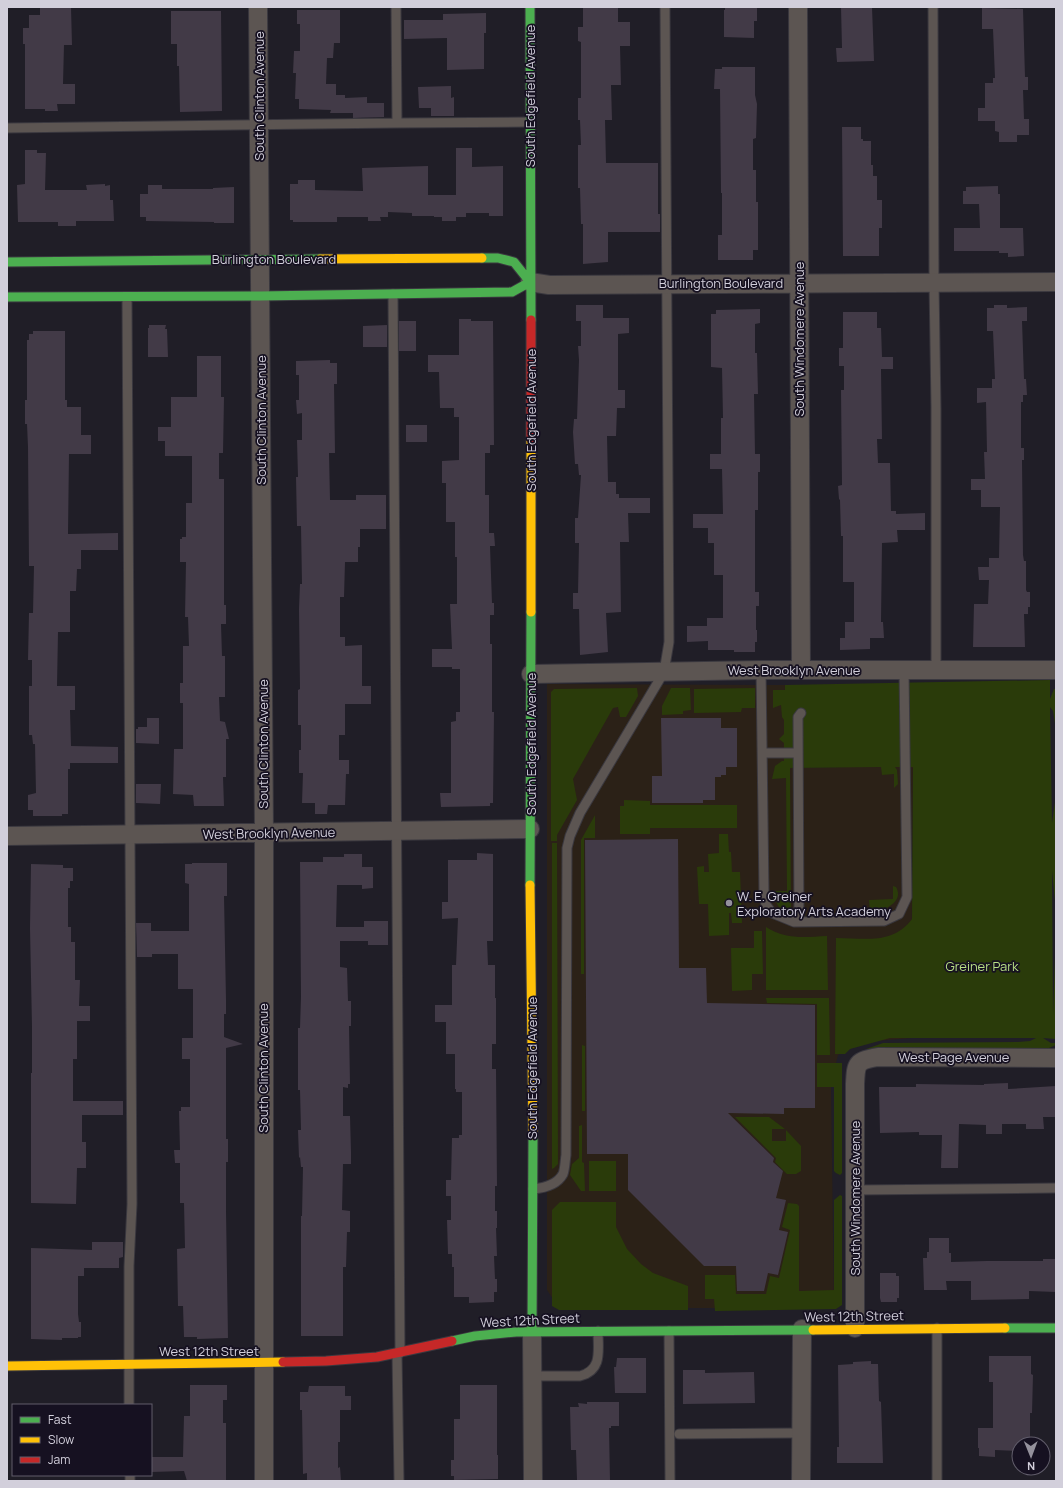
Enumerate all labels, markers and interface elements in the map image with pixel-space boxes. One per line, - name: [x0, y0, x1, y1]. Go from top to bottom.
- street label: South Edgefield Avenue: [521, 24, 539, 167]
- street label: South Clinton Avenue: [250, 31, 268, 161]
- street label: Burlington Boulevard: [212, 250, 336, 268]
- street label: South Windomere Avenue: [790, 261, 808, 416]
- street label: Burlington Boulevard: [659, 274, 783, 292]
- street label: South Edgefield Avenue: [522, 348, 540, 491]
- street label: South Clinton Avenue: [252, 355, 270, 485]
- street label: West Brooklyn Avenue: [728, 661, 861, 679]
- street label: South Edgefield Avenue: [522, 672, 540, 815]
- street label: South Clinton Avenue: [254, 679, 272, 809]
- street label: West Brooklyn Avenue: [203, 823, 336, 843]
- place label: W. E. Greiner Exploratory Arts Academy: [737, 887, 891, 920]
- marker: W. E. Greiner Exploratory Arts Academy: [724, 898, 734, 908]
- park label: Greiner Park: [946, 957, 1019, 975]
- street label: South Edgefield Avenue: [523, 996, 541, 1139]
- street label: South Clinton Avenue: [254, 1003, 272, 1133]
- street label: West Page Avenue: [899, 1048, 1010, 1066]
- street label: South Windomere Avenue: [846, 1120, 864, 1275]
- street label: West 12th Street: [804, 1306, 904, 1326]
- street label: West 12th Street: [480, 1308, 580, 1332]
- street label: West 12th Street: [159, 1342, 259, 1360]
- legend: [12, 1404, 152, 1476]
- text: Fast: [48, 1411, 72, 1428]
- text: Slow: [48, 1431, 74, 1448]
- north arrow: [1011, 1436, 1051, 1476]
- text: Jam: [48, 1451, 70, 1468]
- text: N: [1027, 1459, 1035, 1474]

